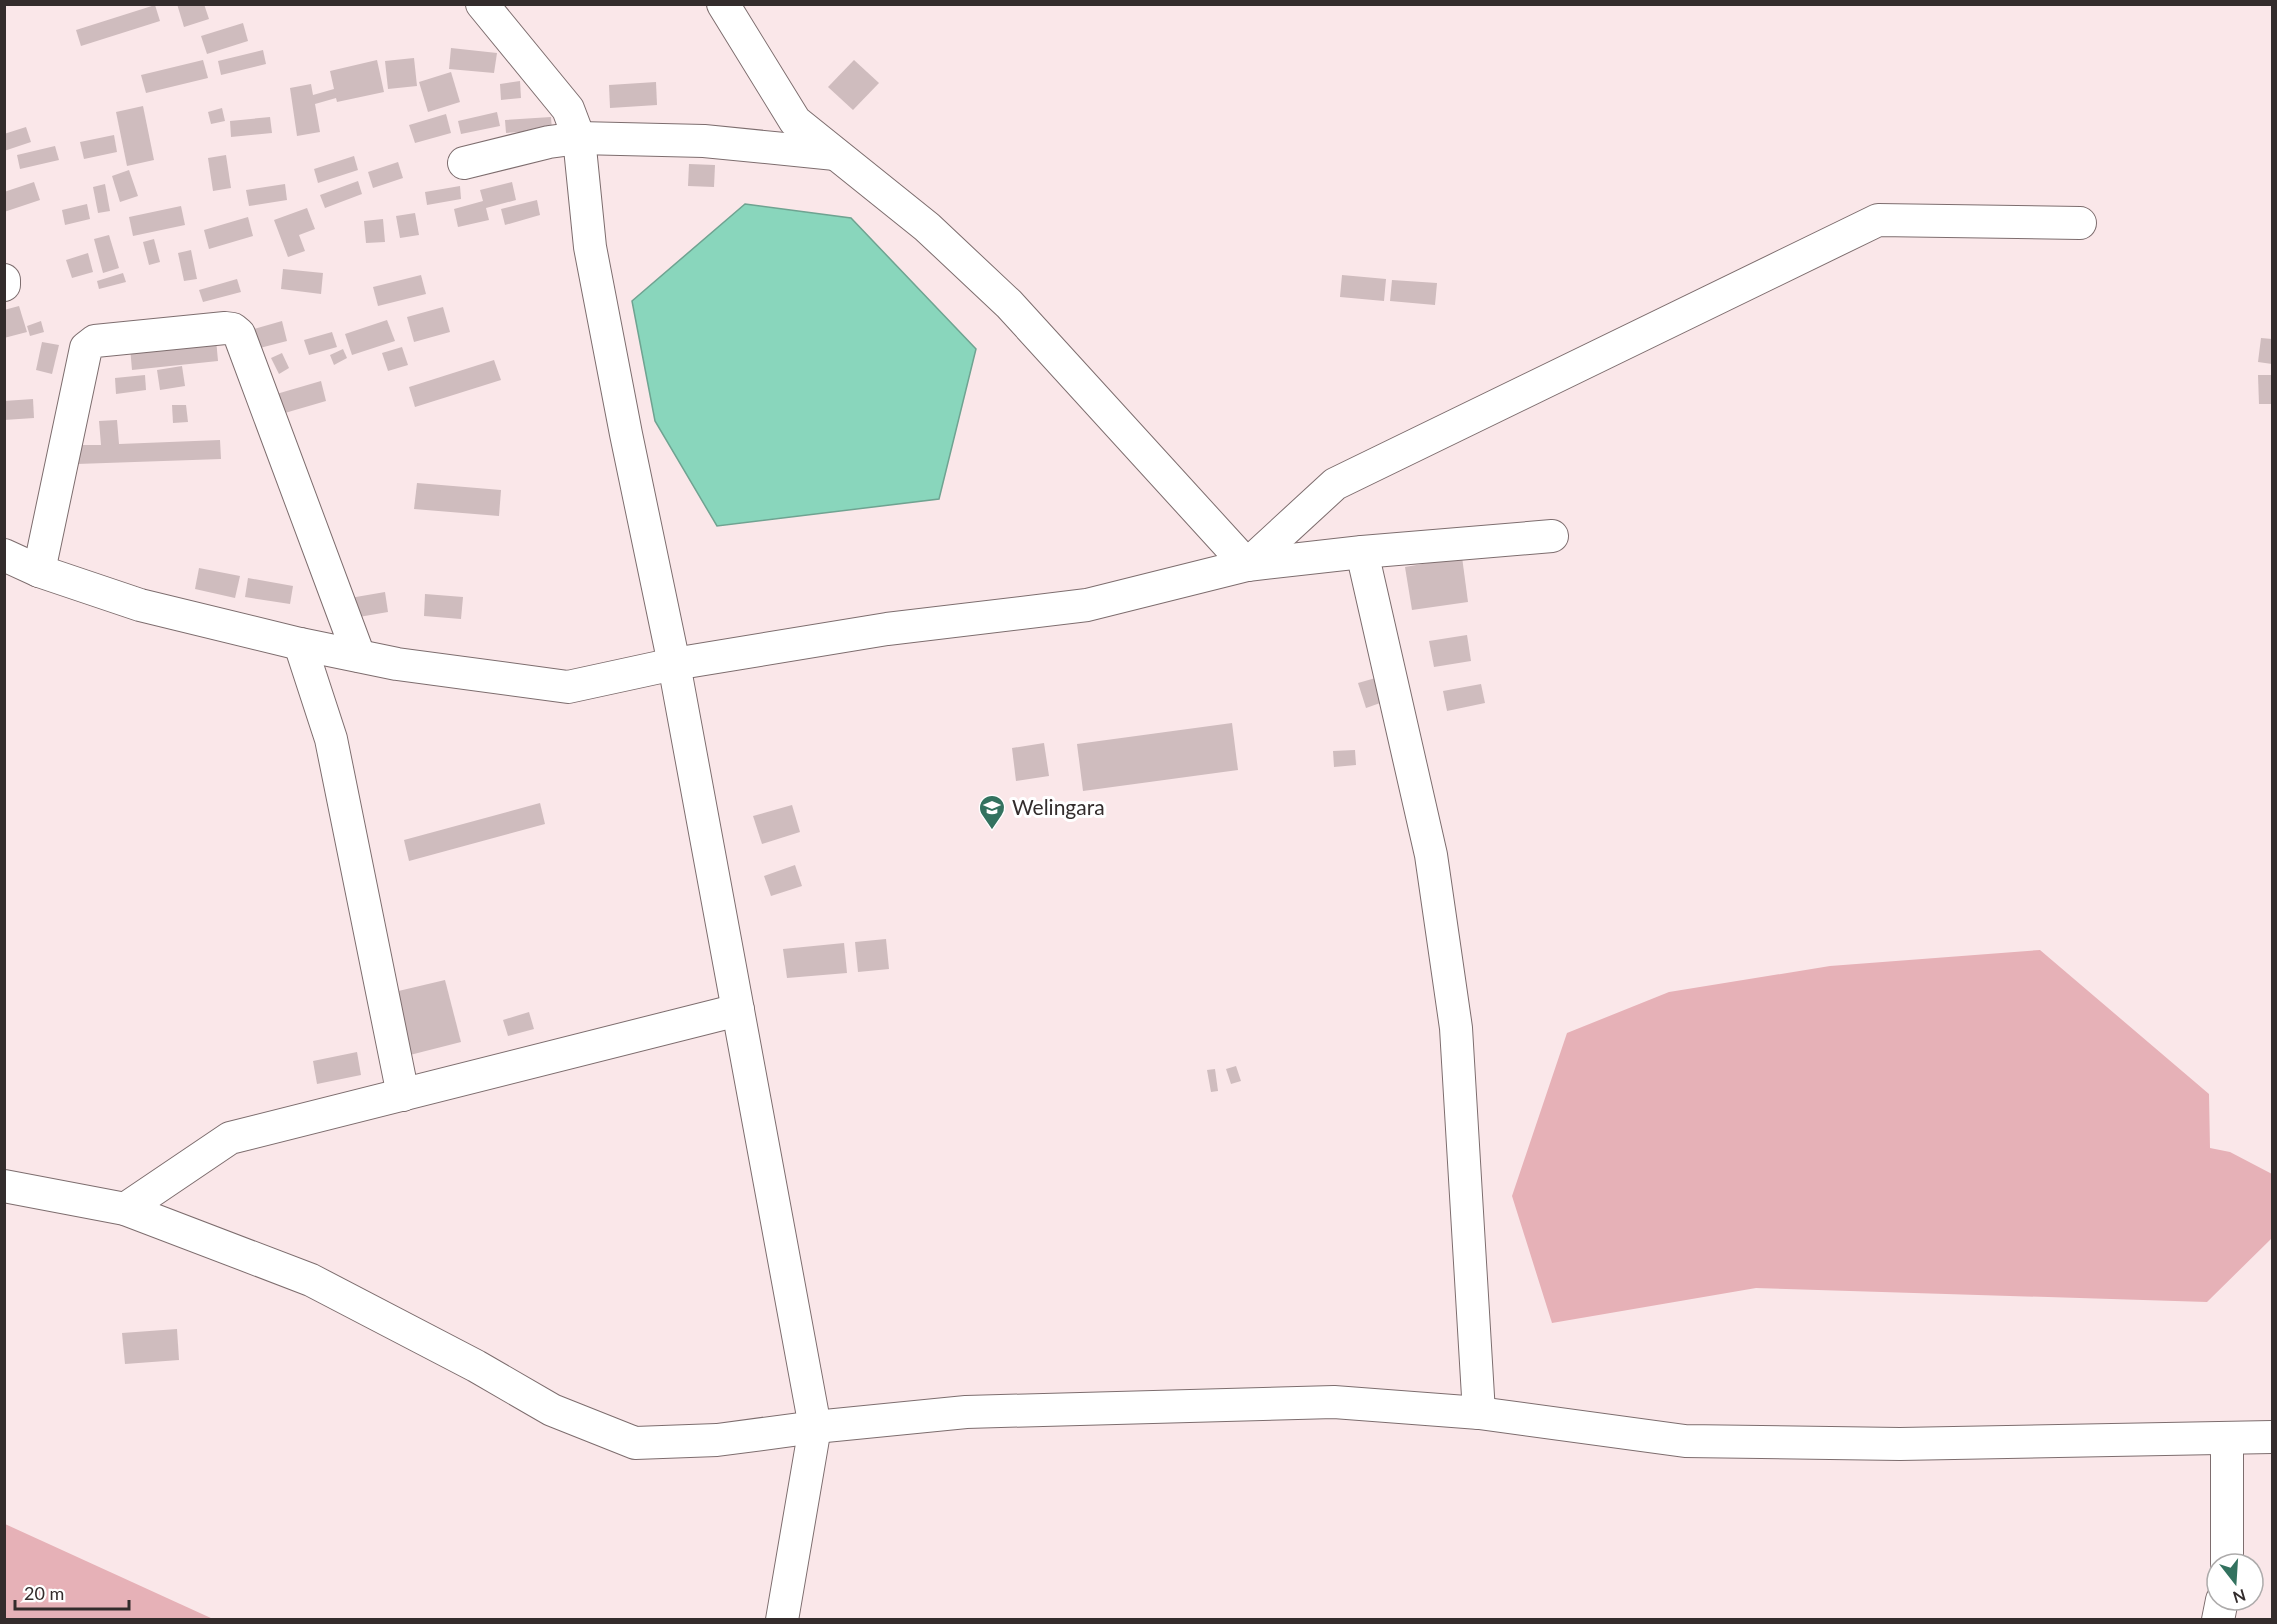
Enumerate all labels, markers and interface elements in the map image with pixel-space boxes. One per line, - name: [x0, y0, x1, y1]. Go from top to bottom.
- school or university icon: Welingara: [977, 793, 1007, 831]
- place label: Welingara: [1012, 794, 1105, 819]
- north arrow: [2205, 1552, 2265, 1612]
- scale bar: [15, 1573, 129, 1611]
- text: 20 m: [24, 1582, 64, 1604]
- text: N: [2231, 1586, 2248, 1608]

